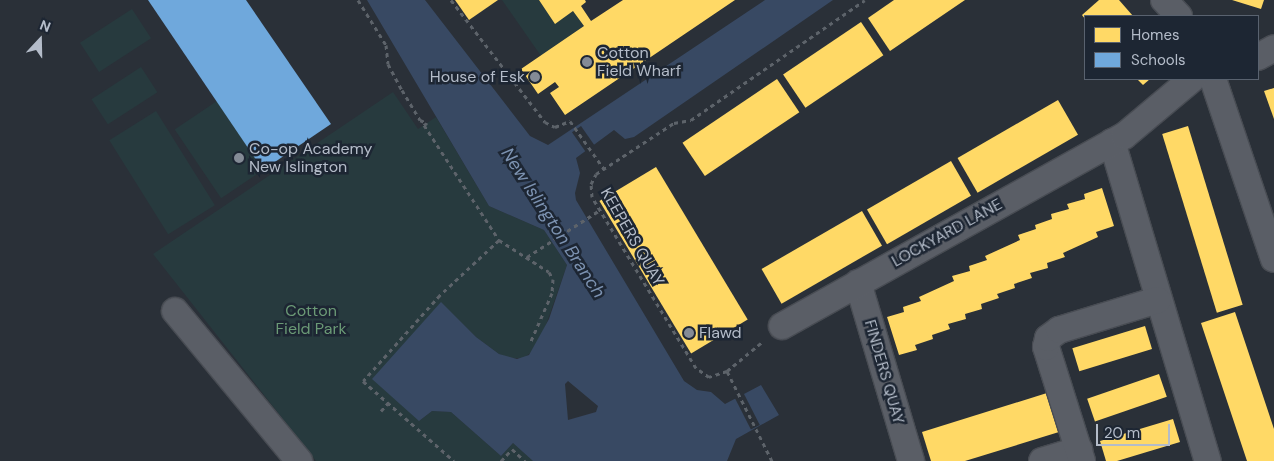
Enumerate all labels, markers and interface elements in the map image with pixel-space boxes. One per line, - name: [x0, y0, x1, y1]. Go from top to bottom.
- north arrow: [15, 15, 65, 65]
- legend: [1084, 15, 1259, 80]
- text: N: [37, 16, 53, 36]
- text: Homes: [1131, 25, 1180, 45]
- place label: Cotton Field Wharf: [597, 43, 681, 81]
- text: Schools: [1131, 50, 1186, 70]
- marker: Cotton Field Wharf: [581, 56, 593, 68]
- place label: House of Esk: [430, 67, 525, 87]
- marker: House of Esk: [529, 71, 541, 83]
- place label: Co-op Academy New Islington: [249, 139, 372, 177]
- water label: New Islington Branch: [496, 144, 610, 302]
- marker: Co-op Academy New Islington: [233, 152, 245, 164]
- street label: KEEPERS QUAY: [596, 185, 668, 289]
- street label: LOCKYARD LANE: [888, 195, 1006, 271]
- park label: Cotton Field Park: [276, 301, 346, 339]
- street label: FINDERS QUAY: [860, 318, 908, 426]
- place label: Flawd: [699, 323, 742, 343]
- marker: Flawd: [683, 327, 695, 339]
- scale bar: [1099, 414, 1173, 446]
- text: 20 m: [1104, 423, 1140, 443]

